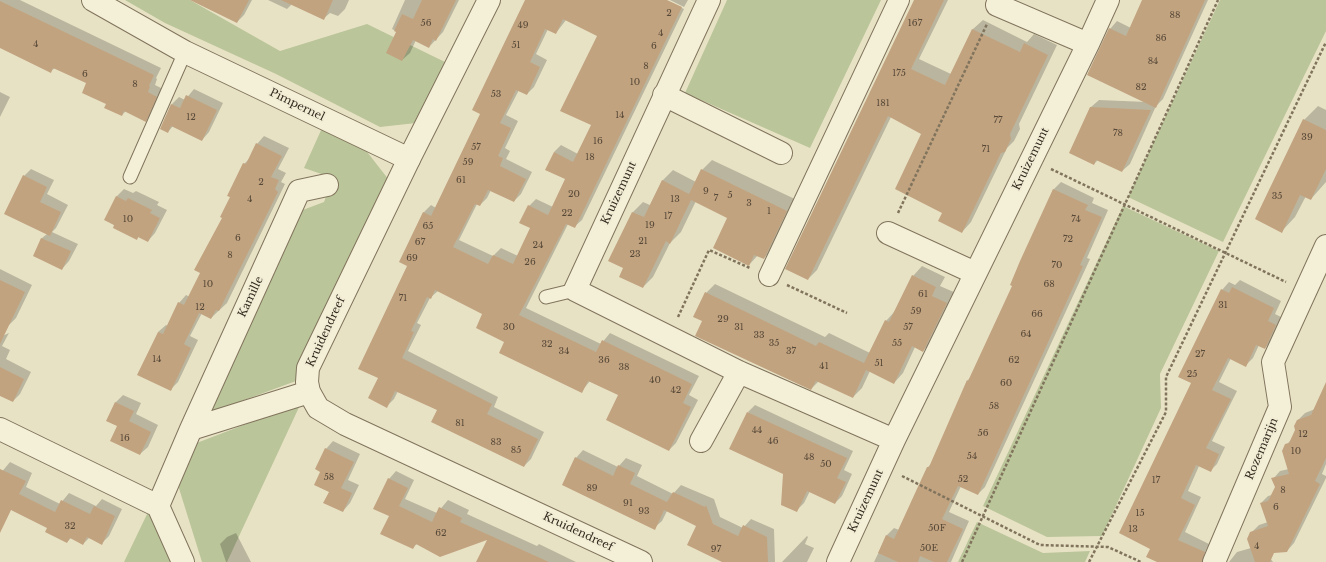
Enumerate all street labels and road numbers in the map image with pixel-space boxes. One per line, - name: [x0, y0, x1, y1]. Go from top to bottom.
- street label: Pimpernel: [267, 86, 327, 124]
- street label: Kruizemunt: [1010, 125, 1052, 193]
- street label: Kruizemunt: [599, 159, 639, 227]
- street label: Kamille: [236, 274, 266, 320]
- street label: Kruidendreef: [304, 295, 348, 369]
- street label: Rozemarijn: [1243, 416, 1281, 482]
- street label: Kruizemunt: [846, 467, 886, 535]
- street label: Kruidendreef: [541, 510, 615, 554]

